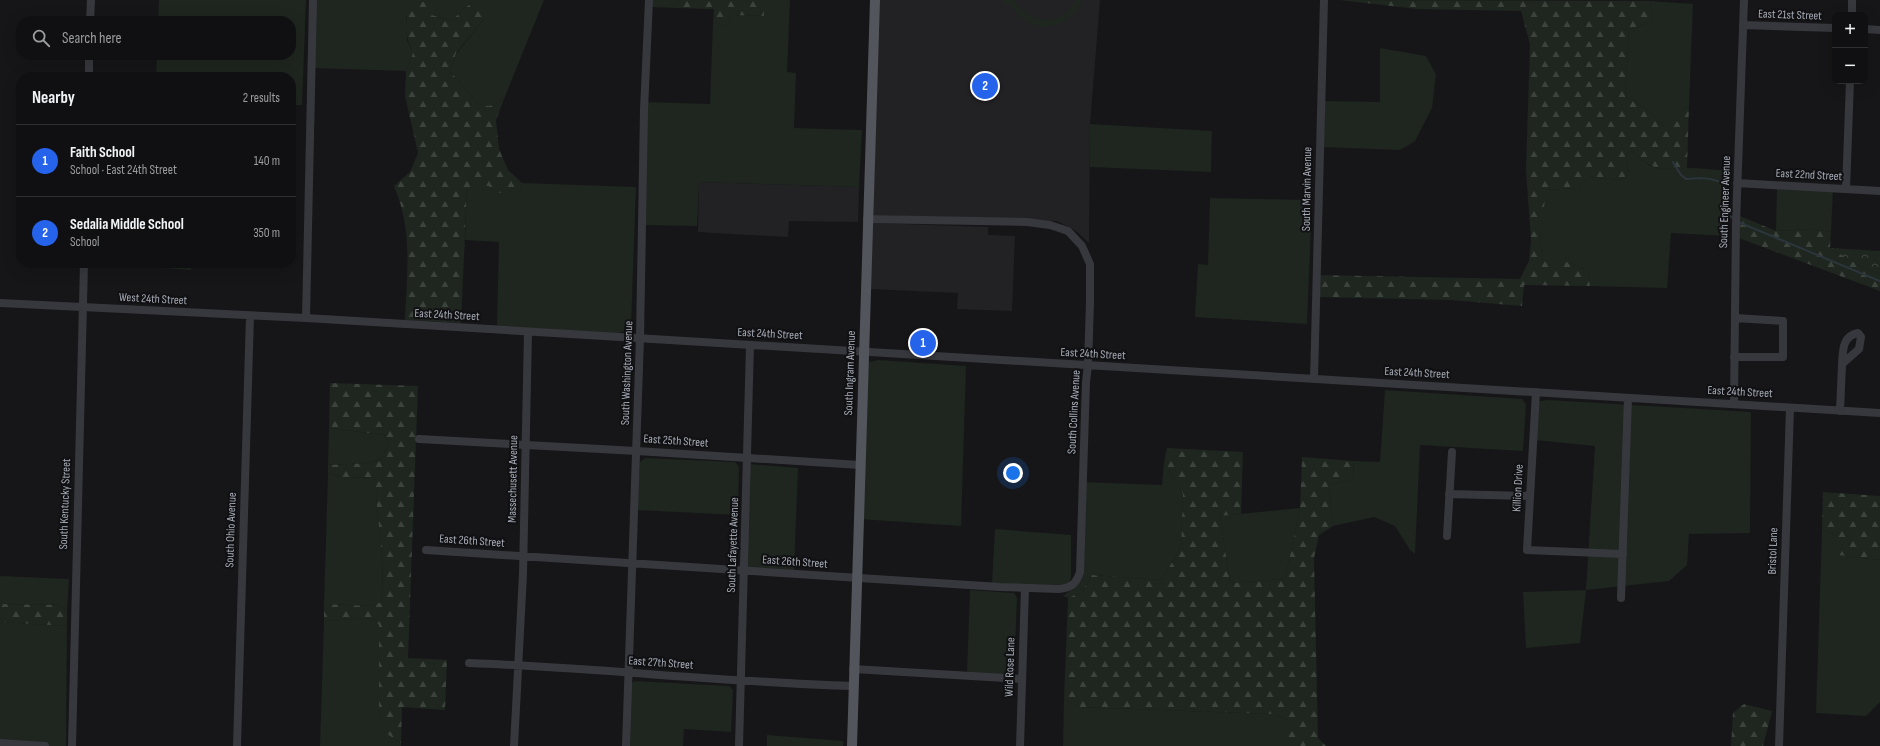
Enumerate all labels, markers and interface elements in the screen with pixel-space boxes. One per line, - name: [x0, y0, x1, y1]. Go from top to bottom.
- street label: East 21st Street: [1758, 6, 1822, 24]
- map controls: [1832, 12, 1868, 84]
- button: +: [1832, 12, 1868, 48]
- search box: [16, 16, 296, 60]
- icon: search: [30, 27, 52, 49]
- text: Search here: [62, 29, 122, 48]
- button: −: [1832, 48, 1868, 84]
- pin: 2: [972, 71, 998, 101]
- text: Nearby: [32, 88, 75, 108]
- text: 2 results: [243, 90, 280, 106]
- text: Faith School: [70, 143, 135, 162]
- street label: South Marvin Avenue: [1299, 147, 1315, 231]
- text: 1: [42, 153, 48, 169]
- text: 140 m: [254, 153, 280, 169]
- street label: South Engineer Avenue: [1716, 155, 1734, 248]
- text: School · East 24th Street: [70, 162, 177, 178]
- street label: East 22nd Street: [1775, 166, 1843, 184]
- text: Sedalia Middle School: [70, 215, 184, 234]
- text: 2: [42, 225, 48, 241]
- text: 350 m: [253, 225, 280, 241]
- text: School: [70, 234, 100, 250]
- street label: West 24th Street: [119, 290, 188, 308]
- street label: East 24th Street: [414, 306, 480, 324]
- street label: South Washington Avenue: [618, 320, 636, 425]
- street label: East 24th Street: [737, 325, 803, 343]
- pin: 1: [910, 328, 936, 358]
- street label: South Ingram Avenue: [841, 330, 859, 416]
- street label: East 24th Street: [1060, 345, 1126, 363]
- street label: East 24th Street: [1384, 364, 1450, 382]
- street label: South Collins Avenue: [1064, 369, 1084, 454]
- street label: East 24th Street: [1707, 383, 1773, 401]
- street label: East 25th Street: [643, 431, 709, 451]
- street label: Massechusett Avenue: [505, 435, 521, 523]
- street label: South Kentucky Street: [56, 458, 74, 550]
- your location: [1003, 463, 1023, 483]
- street label: Killion Drive: [1509, 464, 1527, 512]
- street label: South Ohio Avenue: [222, 492, 240, 568]
- street label: South Lafayette Avenue: [724, 497, 742, 593]
- street label: Bristol Lane: [1765, 527, 1781, 575]
- street label: East 26th Street: [439, 531, 506, 551]
- street label: East 26th Street: [762, 552, 829, 572]
- street label: Wild Rose Lane: [1001, 637, 1019, 697]
- street label: East 27th Street: [628, 653, 694, 673]

